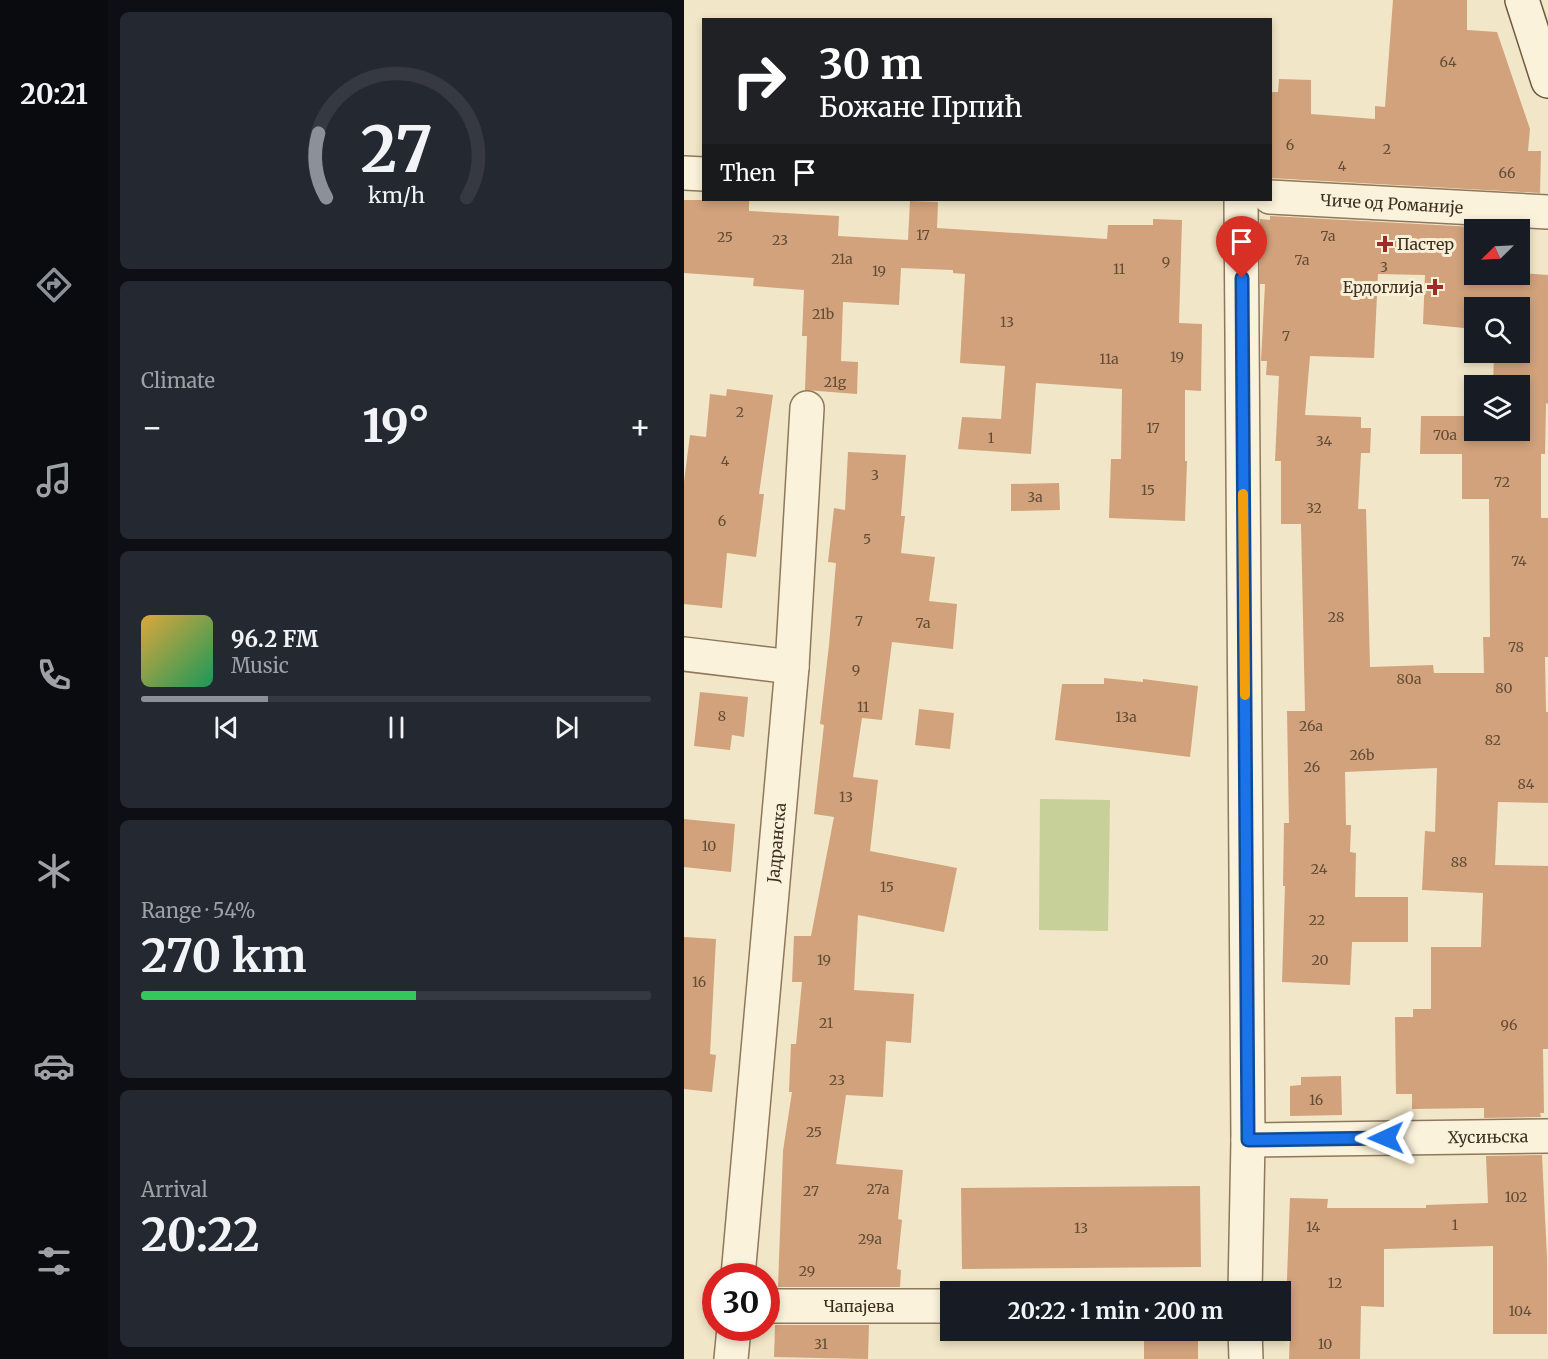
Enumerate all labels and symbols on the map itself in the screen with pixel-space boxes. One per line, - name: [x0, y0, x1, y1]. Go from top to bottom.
- house number: 64: [1439, 53, 1457, 71]
- house number: 6: [1286, 136, 1294, 154]
- house number: 2: [1383, 140, 1391, 158]
- house number: 4: [1338, 157, 1347, 175]
- house number: 66: [1499, 164, 1515, 182]
- street label: Чиче од Романије: [1320, 190, 1464, 217]
- pin: [1216, 216, 1267, 278]
- north arrow: [1464, 219, 1530, 285]
- house number: 17: [916, 226, 930, 244]
- house number: 7a: [1321, 227, 1336, 245]
- house number: 25: [717, 228, 733, 246]
- house number: 23: [772, 231, 788, 249]
- place label: Пастер: [1397, 234, 1454, 254]
- marker: Пастер: [1378, 237, 1392, 251]
- house number: 21a: [831, 250, 853, 268]
- house number: 7a: [1295, 251, 1310, 269]
- house number: 9: [1162, 253, 1170, 271]
- house number: 3: [1380, 258, 1388, 276]
- house number: 11: [1113, 260, 1125, 278]
- house number: 19: [872, 262, 886, 280]
- place label: Ердоглија: [1343, 277, 1423, 297]
- marker: Ердоглија: [1428, 280, 1442, 294]
- house number: 21b: [812, 305, 834, 323]
- house number: 13: [1000, 313, 1014, 331]
- house number: 7: [1282, 327, 1290, 345]
- house number: 19: [1170, 348, 1184, 366]
- house number: 11a: [1099, 350, 1119, 368]
- house number: 21g: [824, 373, 847, 391]
- house number: 2: [736, 403, 744, 421]
- house number: 17: [1146, 419, 1160, 437]
- house number: 70a: [1433, 426, 1458, 444]
- house number: 1: [988, 429, 994, 447]
- house number: 34: [1316, 432, 1333, 450]
- house number: 4: [721, 452, 730, 470]
- house number: 3: [871, 466, 879, 484]
- house number: 72: [1494, 473, 1510, 491]
- house number: 15: [1141, 481, 1155, 499]
- house number: 3a: [1027, 488, 1043, 506]
- house number: 32: [1306, 499, 1322, 517]
- house number: 6: [718, 512, 726, 530]
- house number: 5: [863, 530, 871, 548]
- house number: 74: [1511, 552, 1527, 570]
- house number: 28: [1328, 608, 1344, 626]
- house number: 7: [855, 612, 863, 630]
- house number: 7a: [916, 614, 931, 632]
- house number: 78: [1508, 638, 1524, 656]
- house number: 9: [852, 661, 860, 679]
- house number: 80a: [1397, 670, 1422, 688]
- house number: 80: [1495, 679, 1513, 697]
- house number: 11: [857, 698, 869, 716]
- house number: 8: [718, 707, 726, 725]
- house number: 13a: [1115, 708, 1137, 726]
- house number: 26a: [1299, 717, 1324, 735]
- house number: 82: [1485, 731, 1501, 749]
- house number: 26b: [1350, 746, 1374, 764]
- house number: 26: [1304, 758, 1320, 776]
- house number: 84: [1518, 775, 1535, 793]
- house number: 13: [839, 788, 853, 806]
- street label: Јадранска: [763, 801, 790, 885]
- house number: 10: [702, 837, 716, 855]
- house number: 88: [1451, 853, 1467, 871]
- house number: 24: [1311, 860, 1328, 878]
- house number: 15: [880, 878, 894, 896]
- house number: 22: [1309, 911, 1325, 929]
- house number: 19: [817, 951, 831, 969]
- house number: 20: [1311, 951, 1329, 969]
- house number: 16: [692, 973, 706, 991]
- house number: 21: [819, 1014, 833, 1032]
- house number: 96: [1501, 1016, 1517, 1034]
- house number: 23: [829, 1071, 845, 1089]
- house number: 16: [1309, 1091, 1323, 1109]
- position arrow: [1354, 1106, 1418, 1170]
- house number: 25: [806, 1123, 822, 1141]
- street label: Хусињска: [1448, 1126, 1529, 1147]
- house number: 27a: [867, 1180, 890, 1198]
- house number: 27: [803, 1182, 819, 1200]
- house number: 102: [1505, 1188, 1527, 1206]
- house number: 1: [1452, 1216, 1458, 1234]
- house number: 14: [1306, 1218, 1320, 1236]
- house number: 13: [1074, 1219, 1088, 1237]
- house number: 29a: [858, 1230, 882, 1248]
- house number: 29: [799, 1262, 815, 1280]
- speed limit sign: 30: [702, 1263, 780, 1341]
- house number: 12: [1328, 1274, 1342, 1292]
- street label: Чапајева: [824, 1296, 895, 1316]
- house number: 104: [1508, 1302, 1532, 1320]
- house number: 31: [814, 1335, 828, 1353]
- house number: 10: [1318, 1335, 1332, 1353]

